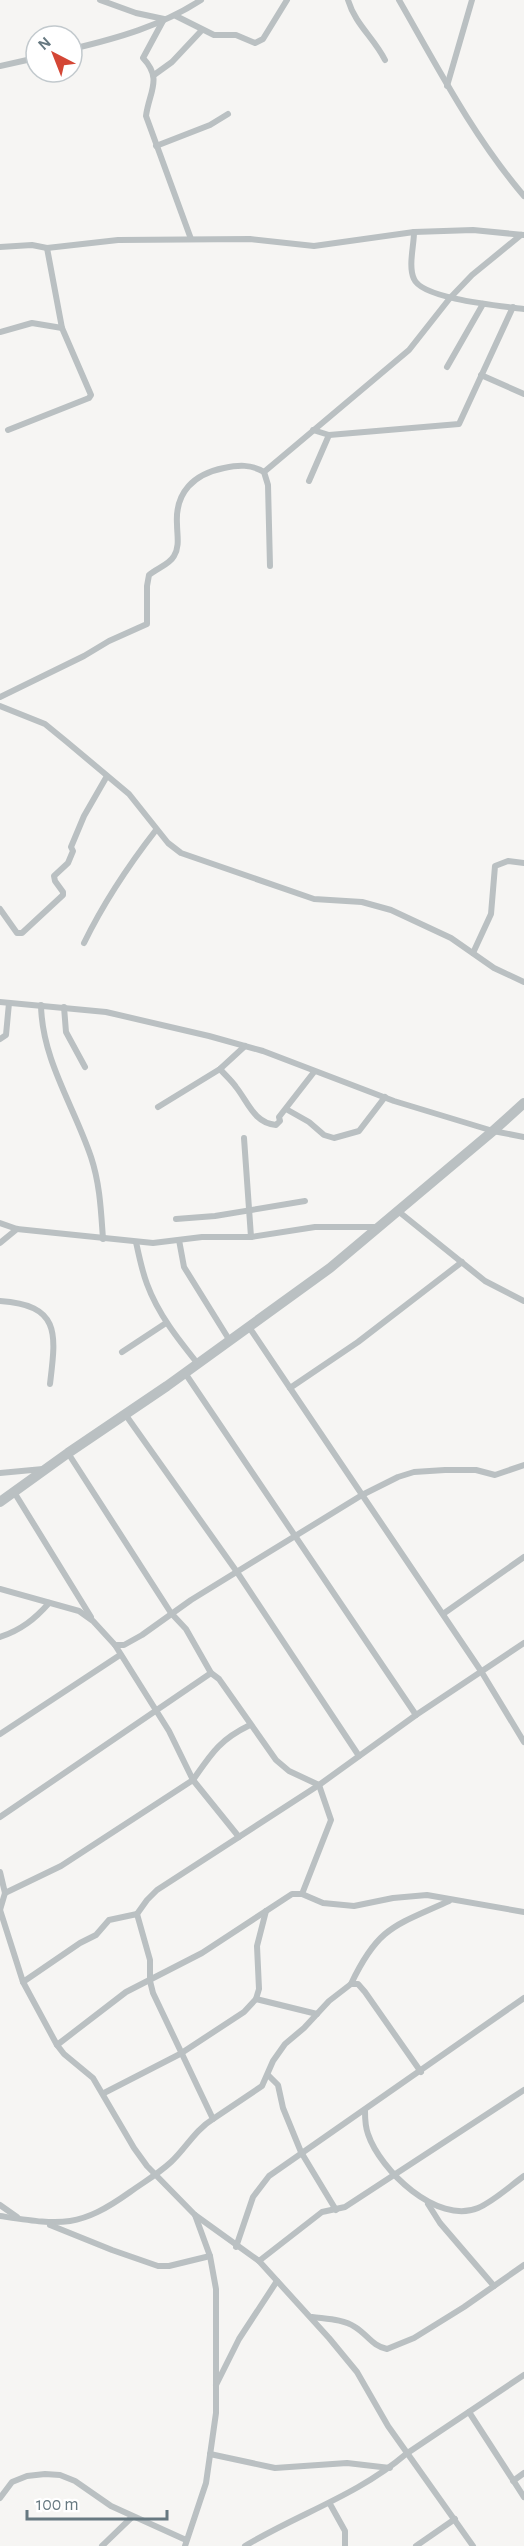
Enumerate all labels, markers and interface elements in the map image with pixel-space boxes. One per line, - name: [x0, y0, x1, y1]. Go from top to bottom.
- north arrow: [24, 24, 84, 84]
- text: N: [35, 34, 54, 53]
- scale bar: [27, 2483, 166, 2521]
- text: 100 m: [36, 2496, 79, 2514]

